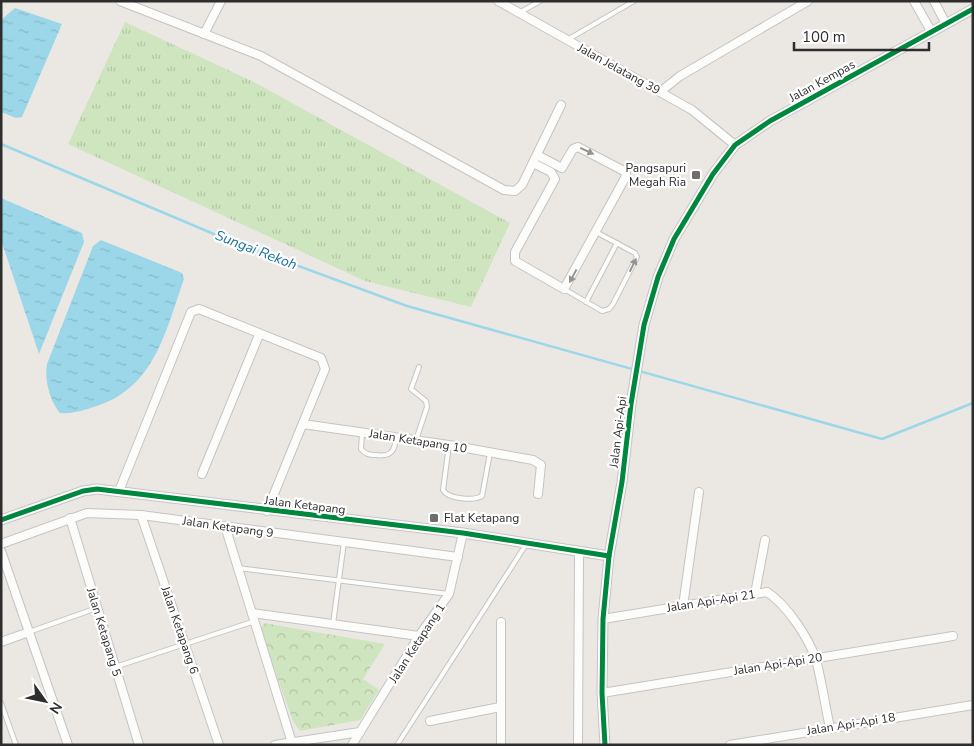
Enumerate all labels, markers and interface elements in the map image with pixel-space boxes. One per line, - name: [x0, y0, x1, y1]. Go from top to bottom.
- scale bar: [794, 20, 929, 52]
- text: 100 m: [802, 27, 846, 47]
- street label: Jalan Jelatang 39: [574, 39, 663, 98]
- street label: Jalan Kempas: [785, 56, 858, 106]
- one-way arrow: [580, 147, 594, 155]
- place label: Pangsapuri Megah Ria: [626, 160, 686, 190]
- marker: Pangsapuri Megah Ria: [690, 169, 702, 181]
- water label: Sungai Rekoh: [212, 226, 300, 274]
- one-way arrow: [629, 258, 637, 272]
- one-way arrow: [569, 268, 577, 283]
- street label: Jalan Api-Api: [606, 395, 630, 470]
- street label: Jalan Ketapang 10: [367, 425, 468, 457]
- street label: Jalan Ketapang: [263, 492, 346, 518]
- place label: Flat Ketapang: [444, 510, 519, 526]
- marker: Flat Ketapang: [428, 512, 440, 524]
- street label: Jalan Ketapang 9: [180, 513, 275, 541]
- street label: Jalan Ketapang 6: [157, 583, 203, 676]
- street label: Jalan Ketapang 5: [83, 585, 125, 678]
- street label: Jalan Api-Api 21: [665, 586, 756, 616]
- street label: Jalan Ketapang 1: [385, 600, 449, 687]
- street label: Jalan Api-Api 20: [732, 649, 823, 679]
- north arrow: [20, 676, 70, 726]
- text: N: [45, 698, 66, 717]
- street label: Jalan Api-Api 18: [805, 709, 896, 739]

